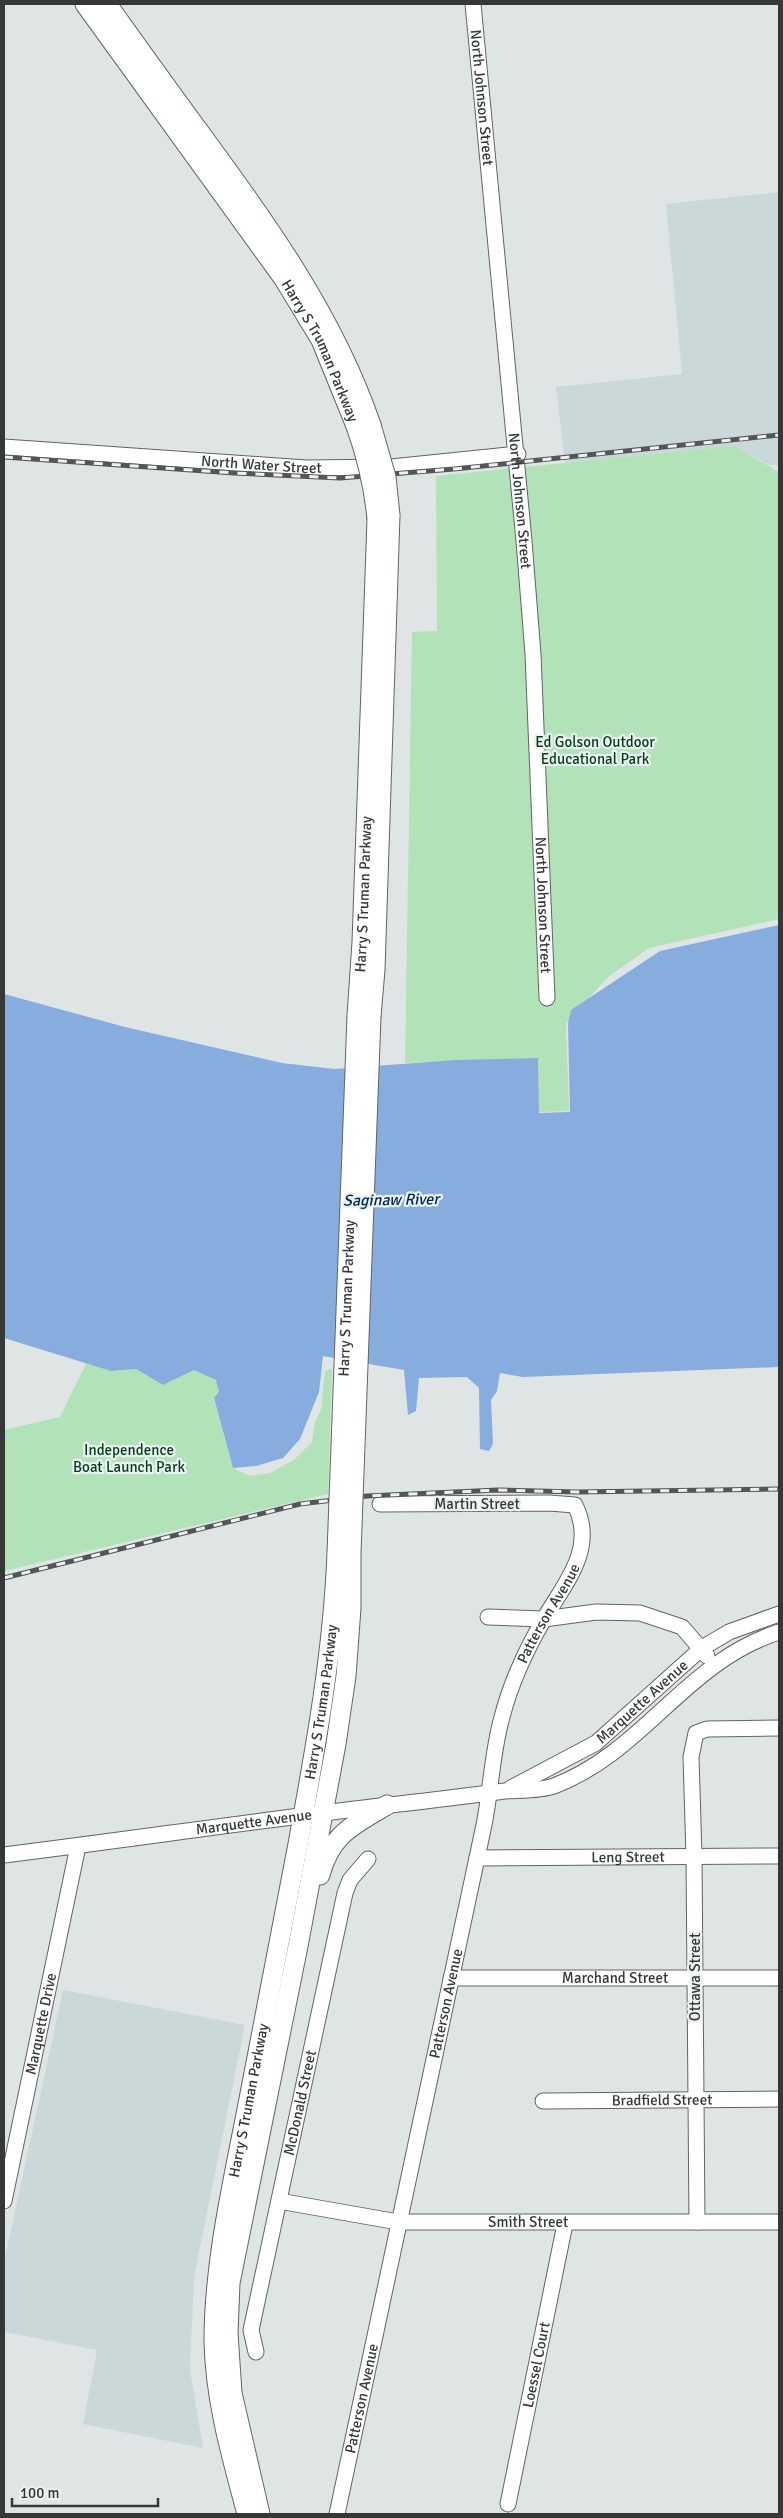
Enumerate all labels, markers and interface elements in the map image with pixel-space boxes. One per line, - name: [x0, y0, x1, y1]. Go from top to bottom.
- street label: North Johnson Street: [466, 29, 497, 166]
- street label: Harry S Truman Parkway: [277, 276, 362, 424]
- street label: North Johnson Street: [505, 432, 535, 569]
- street label: North Water Street: [200, 452, 322, 477]
- park label: Ed Golson Outdoor Educational Park: [535, 733, 655, 768]
- street label: Harry S Truman Parkway: [351, 816, 375, 973]
- street label: North Johnson Street: [531, 836, 555, 974]
- water label: Saginaw River: [343, 1189, 441, 1211]
- street label: Harry S Truman Parkway: [335, 1220, 358, 1377]
- park label: Independence Boat Launch Park: [73, 1441, 185, 1476]
- street label: Martin Street: [434, 1495, 520, 1513]
- street label: Patterson Avenue: [513, 1561, 584, 1666]
- street label: Harry S Truman Parkway: [301, 1624, 341, 1781]
- street label: Marquette Avenue: [593, 1656, 692, 1747]
- street label: Marquette Avenue: [195, 1805, 313, 1839]
- street label: Leng Street: [591, 1848, 665, 1866]
- street label: Ottawa Street: [686, 1933, 704, 2021]
- street label: Patterson Avenue: [425, 1947, 466, 2060]
- street label: Marchand Street: [562, 1969, 668, 1987]
- street label: Marquette Drive: [22, 1971, 60, 2076]
- street label: Harry S Truman Parkway: [225, 2022, 272, 2179]
- street label: McDonald Street: [280, 2048, 320, 2157]
- street label: Bradfield Street: [612, 2091, 712, 2109]
- street label: Smith Street: [488, 2213, 568, 2231]
- street label: Loessel Court: [519, 2320, 554, 2409]
- street label: Patterson Avenue: [341, 2342, 382, 2455]
- scale bar: [12, 2476, 159, 2508]
- text: 100 m: [20, 2484, 60, 2502]

